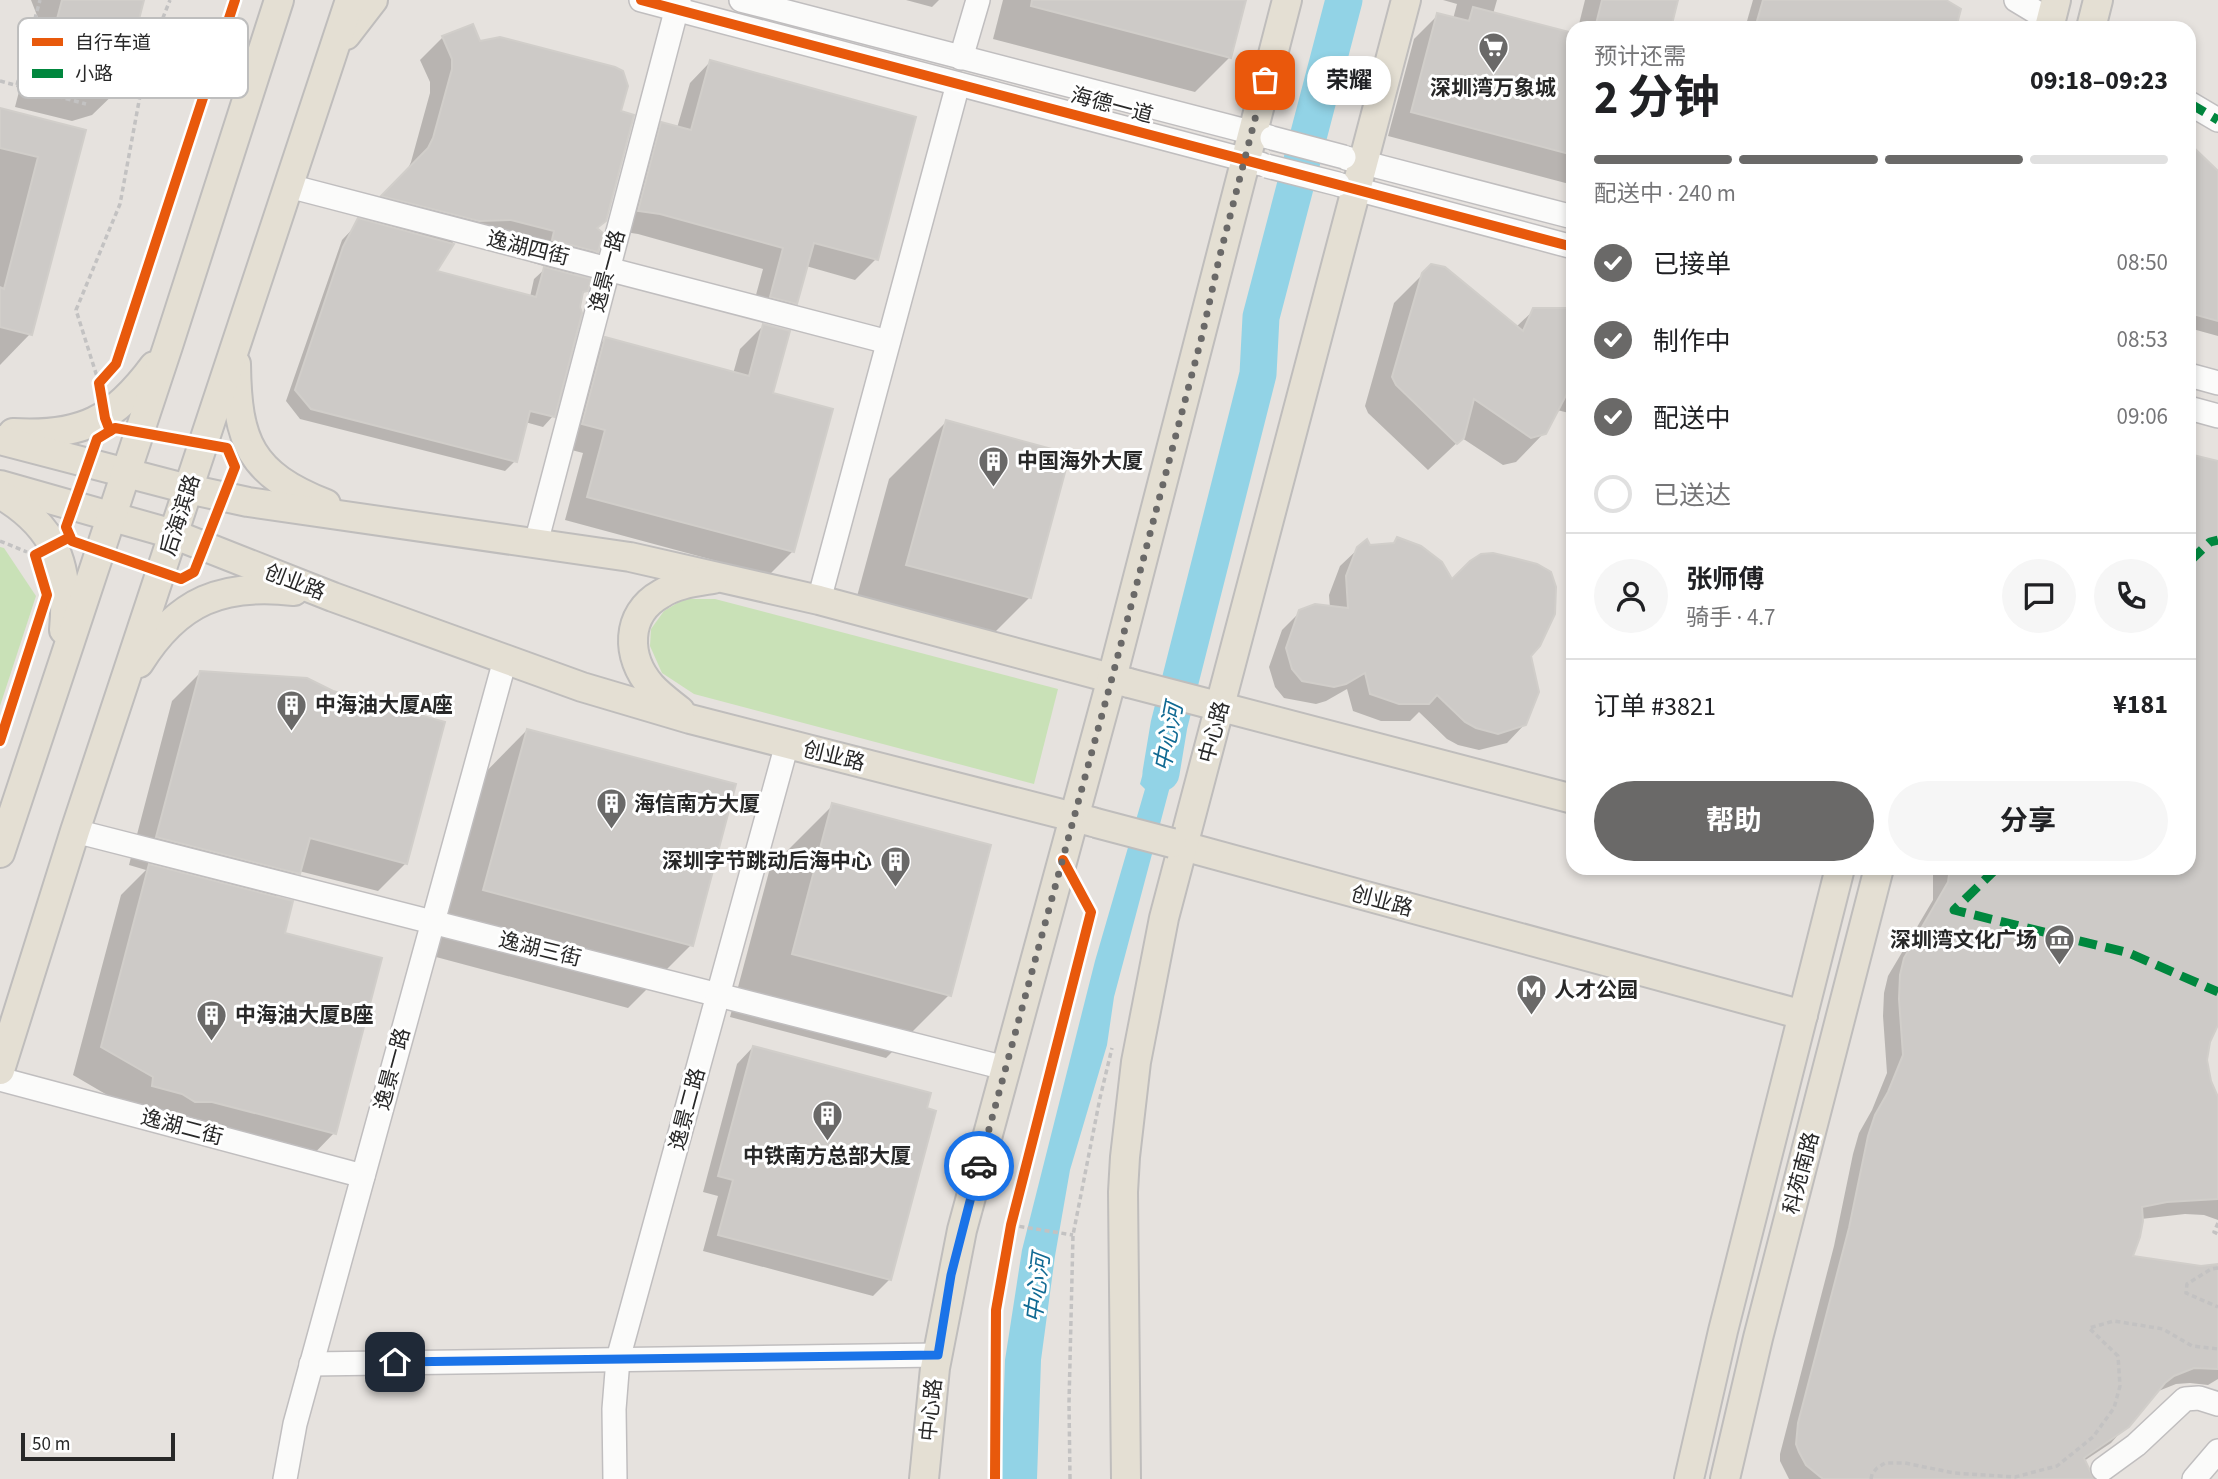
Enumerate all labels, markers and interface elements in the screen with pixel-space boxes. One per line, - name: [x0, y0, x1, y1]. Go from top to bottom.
- legend: [18, 18, 248, 98]
- text: 自行车道: [75, 30, 151, 57]
- supermarket icon: 深圳湾万象城: [1476, 31, 1510, 75]
- text: 预计还需: [1594, 40, 1686, 73]
- pin: [1235, 50, 1295, 110]
- callout: 荣耀: [1307, 56, 1391, 104]
- text: 小路: [75, 61, 113, 88]
- icon: bag: [1246, 61, 1284, 99]
- text: 09:18–09:23: [2030, 62, 2168, 99]
- text: 荣耀: [1326, 64, 1372, 97]
- text: 2 分钟: [1594, 66, 1720, 131]
- place label: 深圳湾万象城: [1430, 73, 1556, 103]
- street label: 海德一道: [1068, 80, 1156, 130]
- text: 配送中 · 240 m: [1594, 177, 1736, 210]
- street label: 逸湖四街: [484, 223, 572, 273]
- street label: 逸景一路: [582, 227, 632, 315]
- icon: check: [1594, 244, 1632, 282]
- text: 已接单: [1653, 246, 1731, 283]
- text: 08:50: [2117, 246, 2168, 279]
- icon: check: [1594, 321, 1632, 359]
- text: 制作中: [1653, 323, 1731, 360]
- text: 08:53: [2117, 323, 2168, 356]
- icon: check: [1594, 398, 1632, 436]
- text: 配送中: [1653, 400, 1731, 437]
- text: 09:06: [2117, 400, 2168, 433]
- building icon: 中国海外大厦: [977, 444, 1011, 488]
- place label: 中国海外大厦: [1017, 446, 1143, 476]
- street label: 后海滨路: [153, 470, 207, 560]
- text: 已送达: [1653, 477, 1731, 514]
- street label: 创业路: [260, 557, 330, 607]
- button: person: [1594, 559, 1668, 633]
- button: chat: [2002, 559, 2076, 633]
- button: phone: [2094, 559, 2168, 633]
- text: 张师傅: [1686, 561, 1764, 598]
- text: 骑手 · 4.7: [1686, 601, 1776, 634]
- text: ¥181: [2113, 686, 2168, 723]
- building icon: 中海油大厦A座: [275, 688, 309, 732]
- text: 订单 #3821: [1594, 688, 1716, 725]
- place label: 中海油大厦A座: [315, 690, 453, 720]
- water label: 中心河: [1146, 696, 1192, 774]
- street label: 中心路: [1191, 698, 1237, 766]
- street label: 创业路: [800, 734, 868, 778]
- button: 帮助: [1594, 781, 1874, 861]
- button: 分享: [1888, 781, 2168, 861]
- building icon: 海信南方大厦: [594, 787, 628, 831]
- place label: 海信南方大厦: [634, 789, 760, 819]
- building icon: 深圳字节跳动后海中心: [878, 844, 912, 888]
- place label: 深圳字节跳动后海中心: [662, 846, 872, 876]
- street label: 创业路: [1348, 878, 1416, 924]
- museum icon: 深圳湾文化广场: [2043, 923, 2077, 967]
- street label: 逸湖三街: [496, 924, 584, 974]
- place label: 深圳湾文化广场: [1890, 925, 2037, 955]
- metro station icon: 人才公园: [1514, 973, 1548, 1017]
- place label: 人才公园: [1554, 975, 1638, 1005]
- building icon: 中海油大厦B座: [195, 998, 229, 1042]
- place label: 中海油大厦B座: [235, 1000, 374, 1030]
- street label: 逸景一路: [367, 1025, 417, 1113]
- street label: 逸景二路: [662, 1065, 712, 1153]
- building icon: 中铁南方总部大厦: [810, 1099, 844, 1143]
- street label: 逸湖二街: [138, 1102, 226, 1152]
- street label: 科苑南路: [1776, 1129, 1826, 1217]
- courier: [944, 1131, 1014, 1201]
- place label: 中铁南方总部大厦: [743, 1141, 911, 1171]
- icon: car: [960, 1147, 998, 1185]
- water label: 中心河: [1017, 1248, 1059, 1324]
- pin: [365, 1332, 425, 1392]
- icon: home: [376, 1343, 414, 1381]
- street label: 中心路: [913, 1377, 949, 1443]
- scale bar: [21, 1430, 175, 1462]
- text: 50 m: [32, 1431, 70, 1458]

